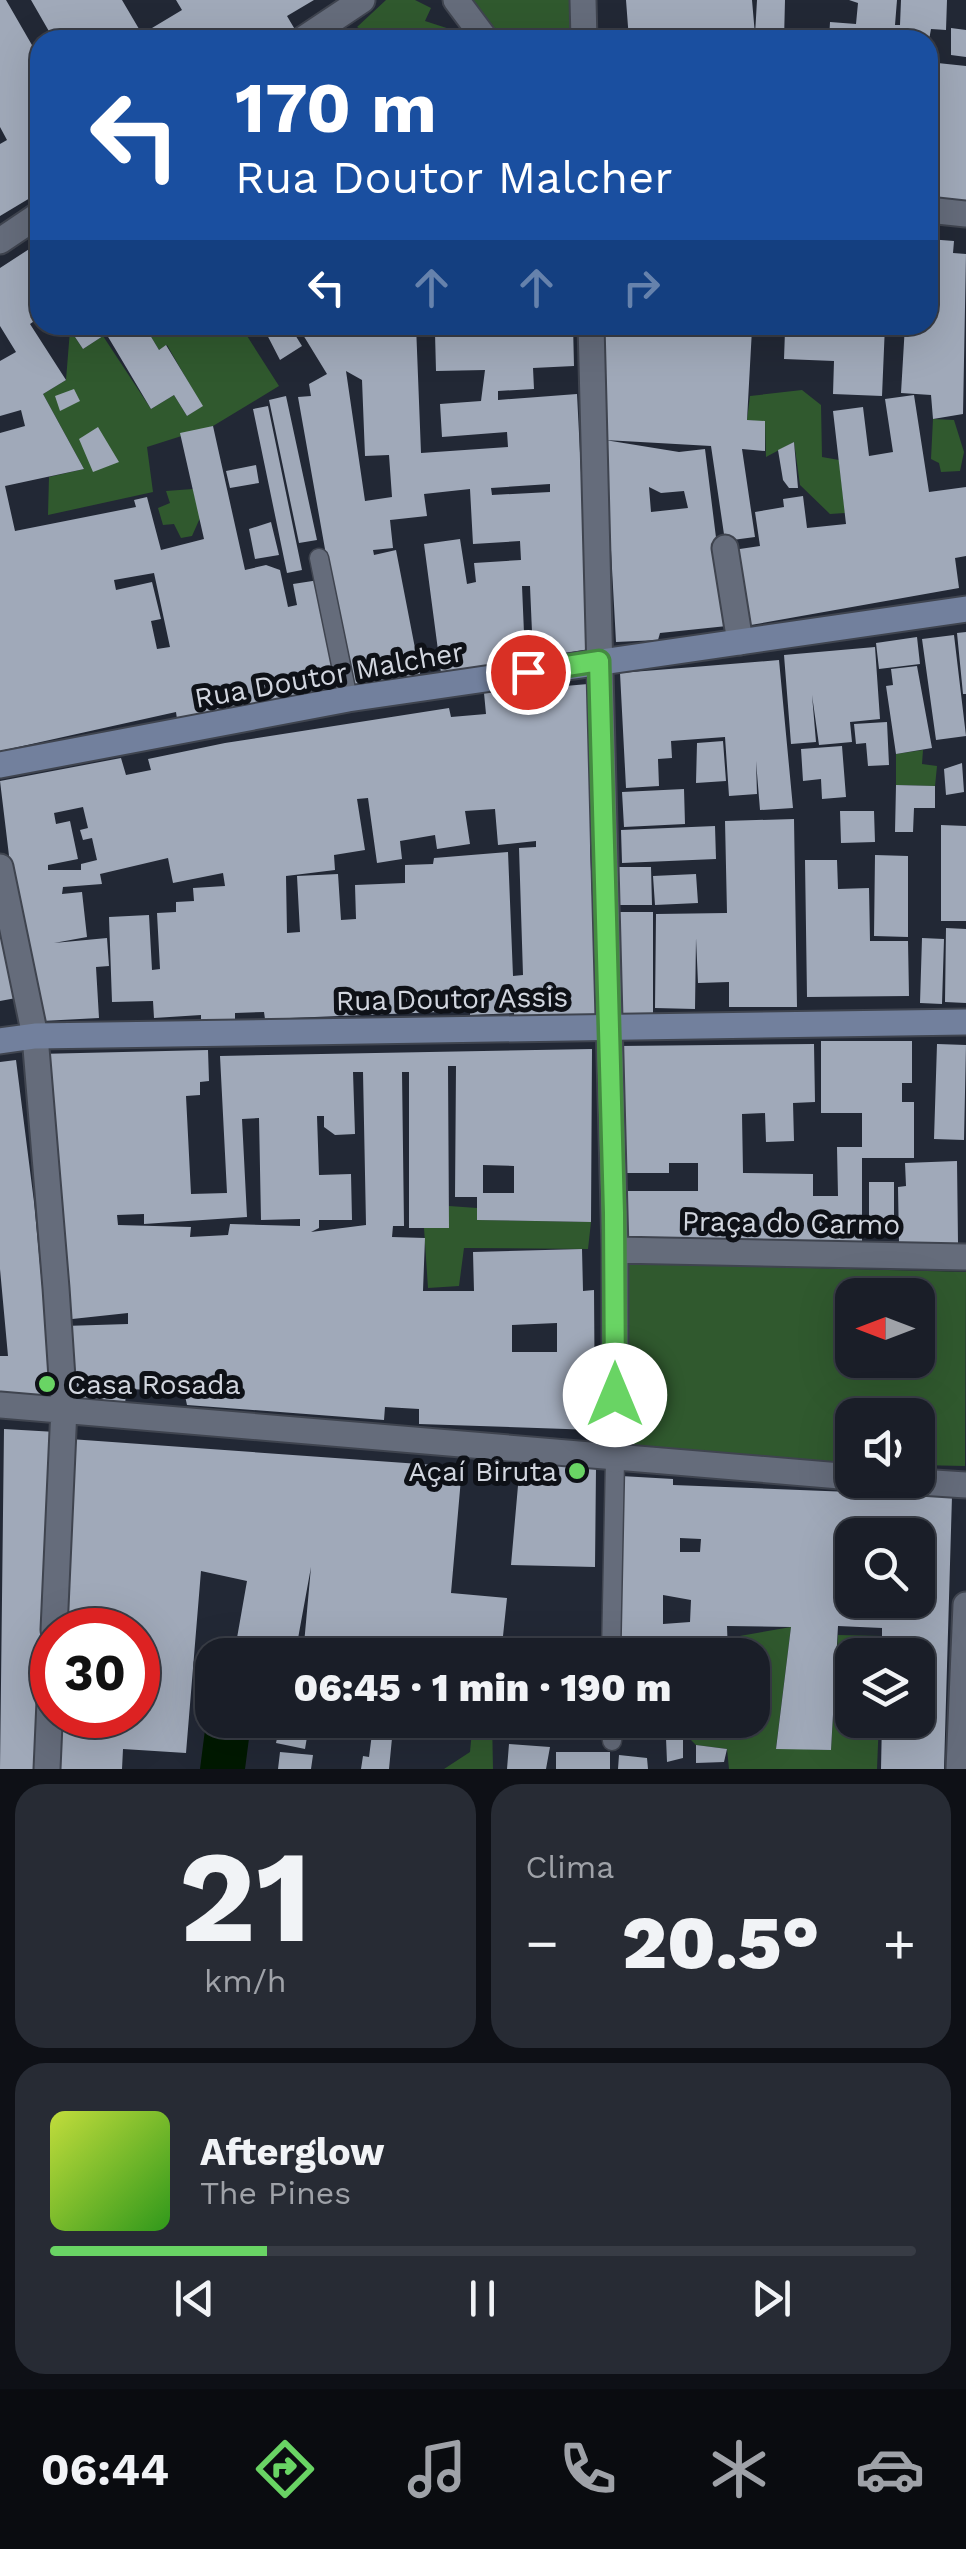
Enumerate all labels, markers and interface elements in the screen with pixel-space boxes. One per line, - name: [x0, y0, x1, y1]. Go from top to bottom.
- text: 170 m: [235, 67, 437, 149]
- icon: left: [70, 70, 200, 200]
- text: Rua Doutor Malcher: [235, 151, 673, 204]
- icon: left: [299, 260, 354, 315]
- icon: ahead: [404, 260, 459, 315]
- icon: ahead: [509, 260, 564, 315]
- icon: right: [614, 260, 669, 315]
- pin: [486, 630, 571, 715]
- street label: Rua Doutor Malcher: [192, 635, 466, 715]
- icon: arrive: [501, 645, 556, 700]
- street label: Rua Doutor Assis: [336, 980, 568, 1018]
- street label: Praça do Carmo: [682, 1205, 900, 1241]
- north arrow: [835, 1278, 935, 1378]
- map controls: [835, 1278, 935, 1738]
- position arrow: [563, 1343, 667, 1447]
- place label: Casa Rosada: [67, 1368, 241, 1401]
- marker: Casa Rosada: [36, 1373, 58, 1395]
- button: sound: [835, 1398, 935, 1498]
- place label: Açaí Biruta: [408, 1455, 557, 1488]
- marker: Açaí Biruta: [566, 1460, 588, 1482]
- button: search: [835, 1518, 935, 1618]
- speed limit sign: 30: [30, 1608, 160, 1738]
- button: layers: [835, 1638, 935, 1738]
- text: 06:45 · 1 min · 190 m: [294, 1666, 671, 1710]
- text: 21: [178, 1820, 312, 1973]
- text: Clima: [526, 1848, 614, 1886]
- text: 20.5°: [622, 1898, 820, 1986]
- text: −: [526, 1911, 559, 1975]
- text: +: [883, 1911, 916, 1975]
- text: km/h: [204, 1962, 286, 2000]
- text: Afterglow: [200, 2130, 385, 2174]
- text: The Pines: [200, 2174, 351, 2212]
- icon: previous: [167, 2271, 222, 2326]
- icon: pause: [455, 2271, 510, 2326]
- icon: next: [744, 2271, 799, 2326]
- icon: directions: [250, 2434, 320, 2504]
- icon: music: [402, 2434, 472, 2504]
- icon: phone: [553, 2434, 623, 2504]
- icon: climate: [704, 2434, 774, 2504]
- icon: car: [855, 2434, 925, 2504]
- text: 06:44: [41, 2443, 169, 2496]

